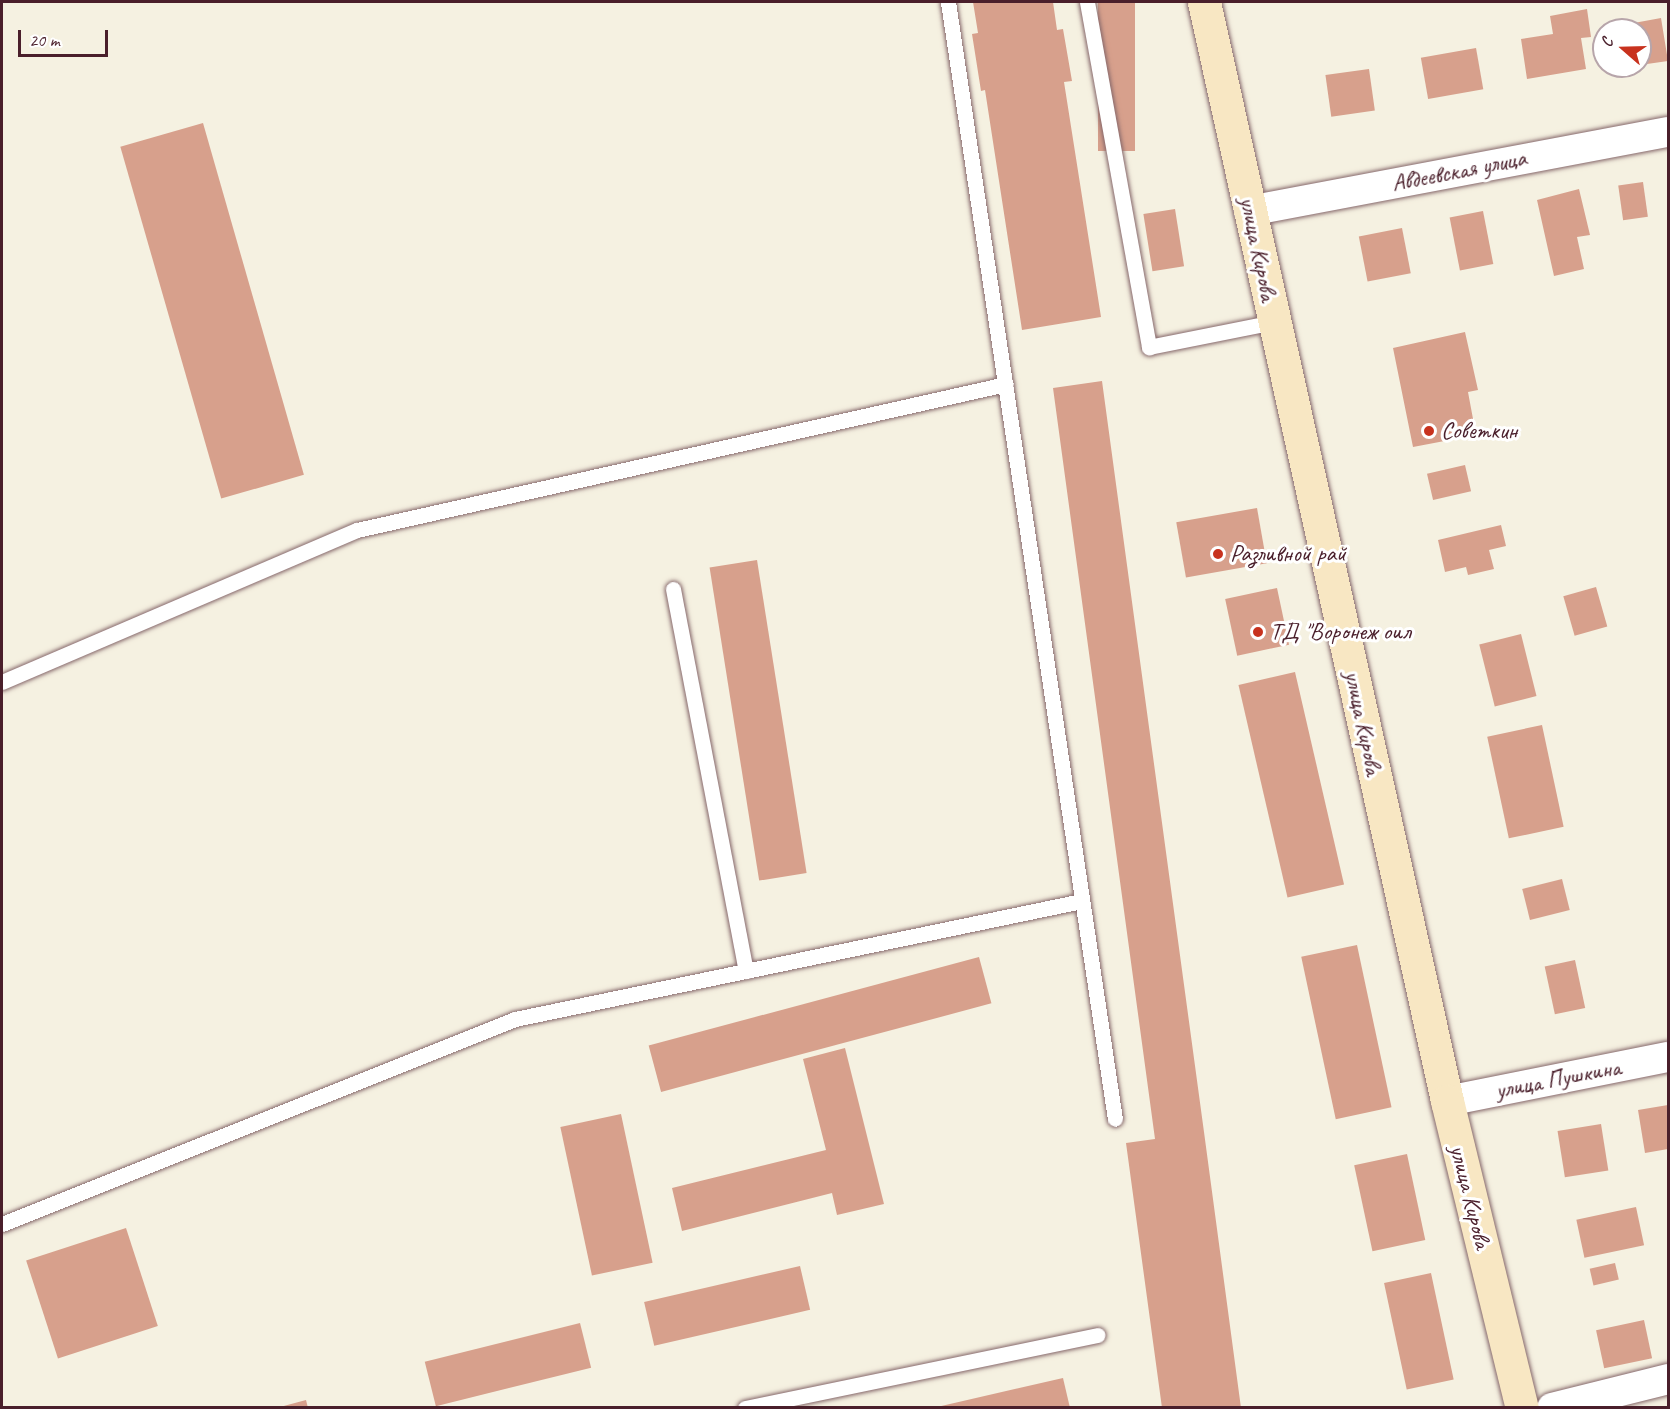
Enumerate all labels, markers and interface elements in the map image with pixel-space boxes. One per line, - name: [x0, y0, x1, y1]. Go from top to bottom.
- scale bar: [21, 18, 111, 56]
- north arrow: [1592, 18, 1652, 78]
- text: 20 m: [29, 29, 60, 51]
- text: С: [1596, 35, 1618, 50]
- street label: Авдеевская улица: [1389, 144, 1529, 198]
- street label: улица Кирова: [1233, 194, 1283, 304]
- place label: Советкин: [1441, 417, 1517, 445]
- marker: Советкин: [1422, 424, 1436, 438]
- place label: Разливной рай: [1230, 540, 1346, 568]
- marker: Разливной рай: [1211, 547, 1225, 561]
- place label: ТД "Воронеж оил: [1270, 618, 1411, 646]
- marker: ТД "Воронеж оил: [1251, 625, 1265, 639]
- street label: улица Кирова: [1338, 668, 1388, 778]
- street label: улица Пушкина: [1492, 1053, 1624, 1105]
- street label: улица Кирова: [1443, 1142, 1497, 1252]

